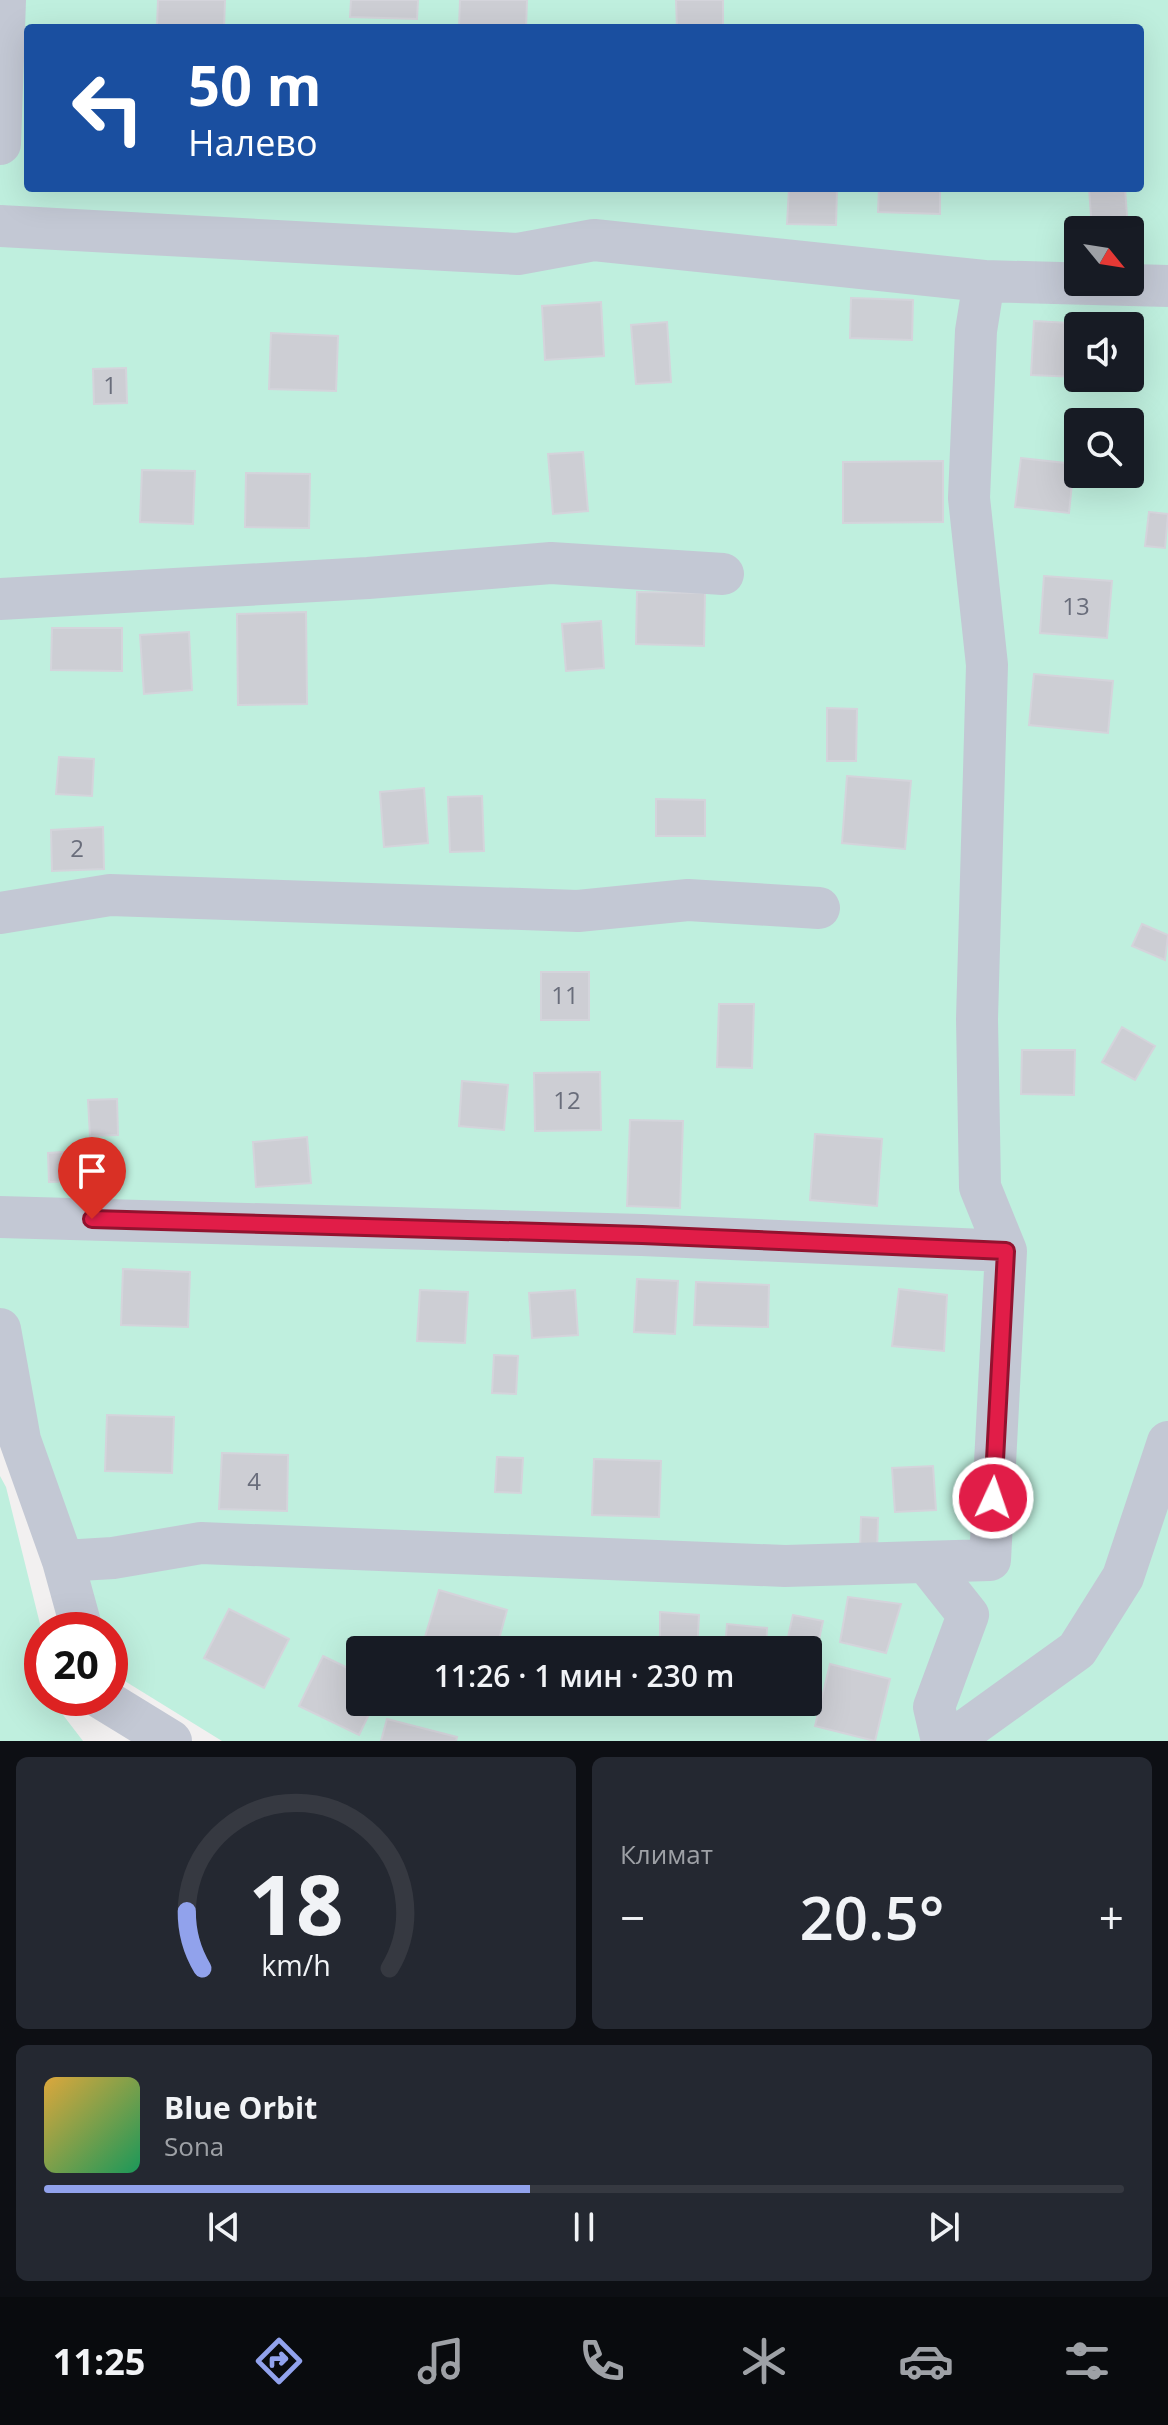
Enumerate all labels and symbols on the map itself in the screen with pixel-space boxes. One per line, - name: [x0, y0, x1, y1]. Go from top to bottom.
- north arrow: [1064, 216, 1144, 296]
- house number: 1: [103, 368, 117, 401]
- house number: 13: [1062, 589, 1090, 622]
- house number: 2: [70, 831, 84, 864]
- house number: 11: [551, 978, 579, 1011]
- house number: 12: [553, 1083, 581, 1116]
- pin: [58, 1137, 126, 1219]
- position arrow: [951, 1456, 1035, 1540]
- house number: 4: [247, 1464, 261, 1497]
- speed limit sign: 20: [24, 1612, 128, 1716]

